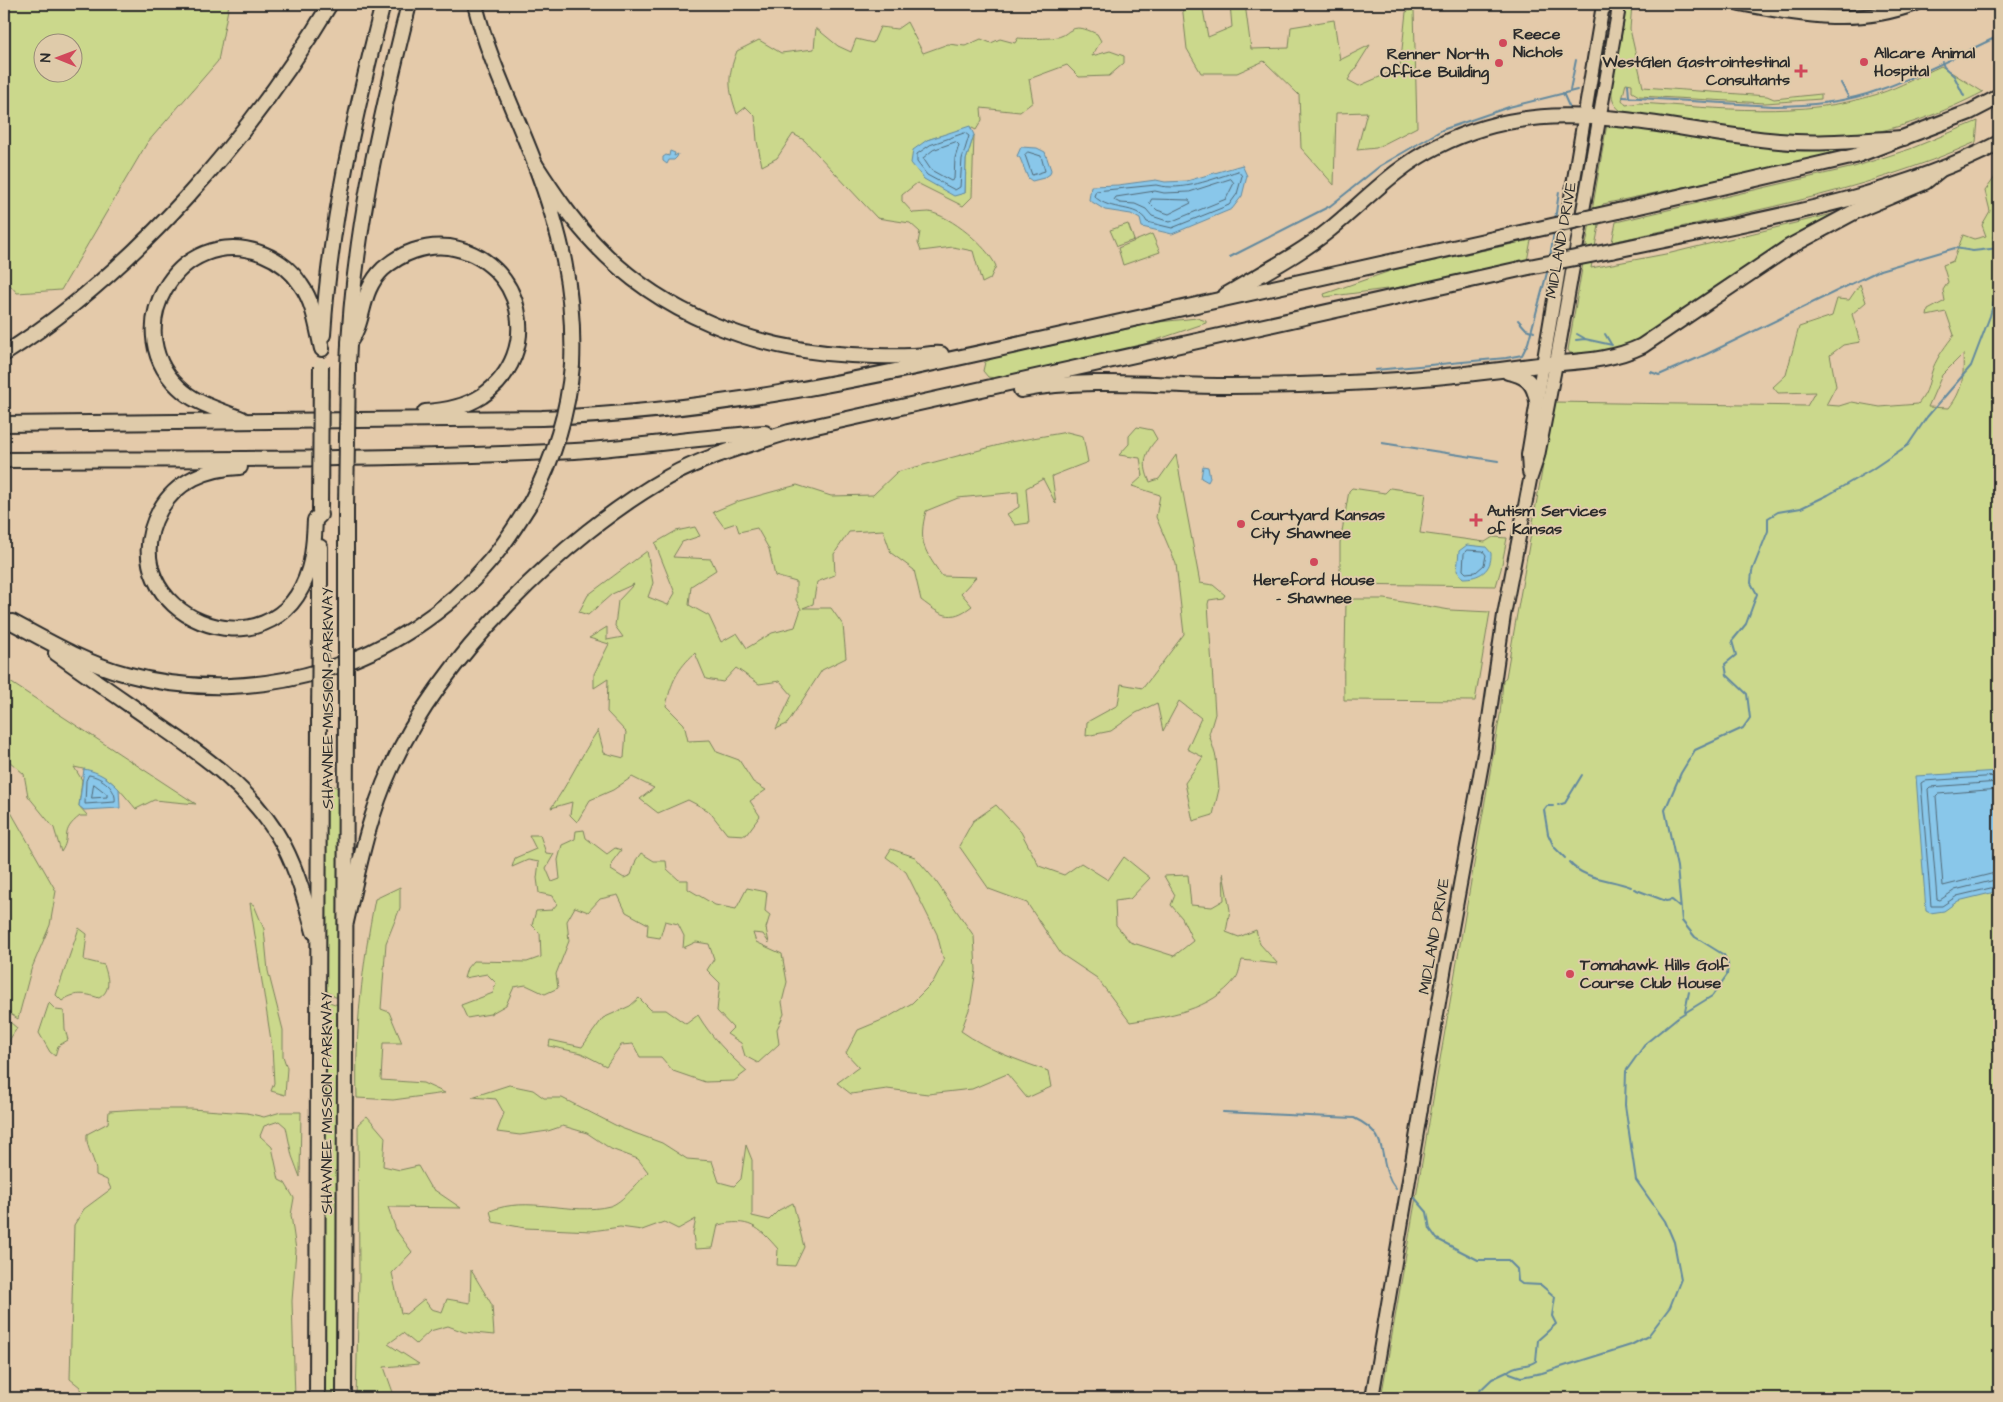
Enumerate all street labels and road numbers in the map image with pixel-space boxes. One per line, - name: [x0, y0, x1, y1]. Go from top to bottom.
- street label: MIDLAND DRIVE: [1540, 180, 1582, 300]
- street label: SHAWNEE MISSION PARKWAY: [317, 587, 339, 809]
- street label: MIDLAND DRIVE: [1413, 876, 1455, 996]
- street label: SHAWNEE MISSION PARKWAY: [316, 992, 338, 1214]

